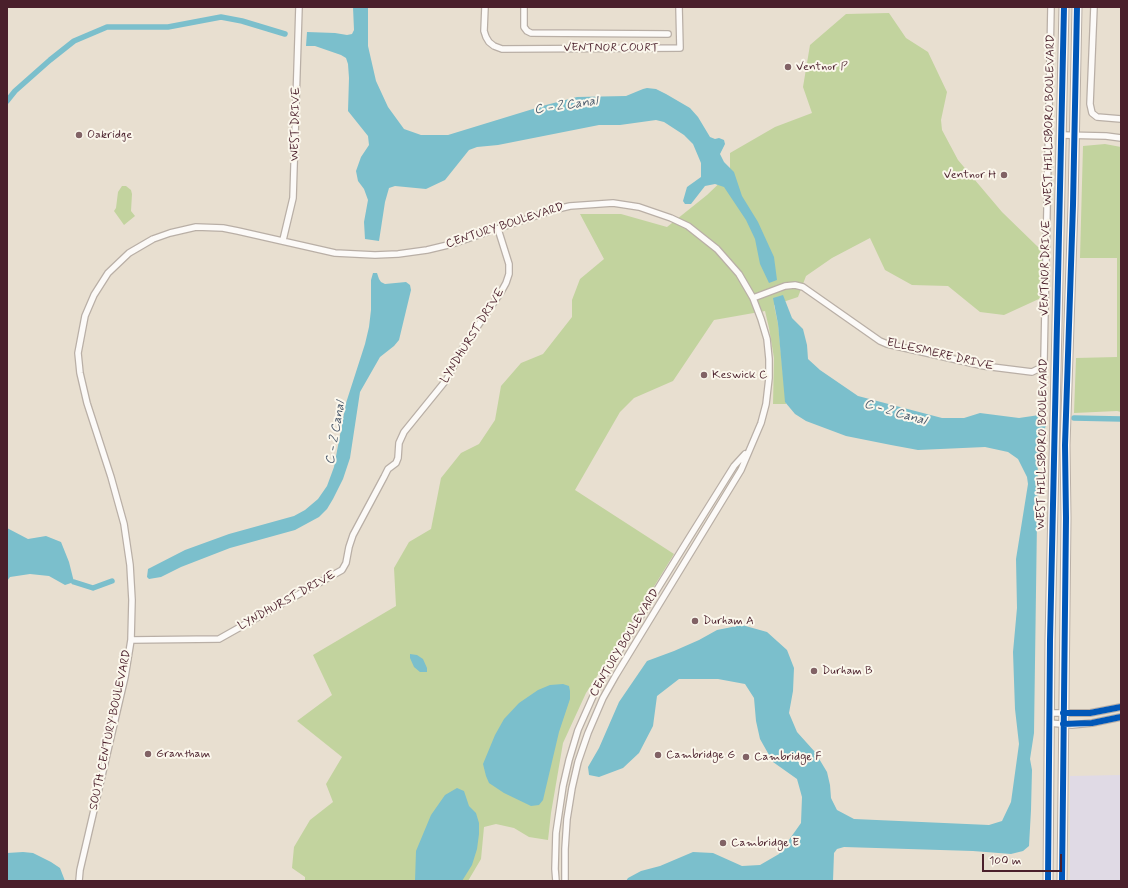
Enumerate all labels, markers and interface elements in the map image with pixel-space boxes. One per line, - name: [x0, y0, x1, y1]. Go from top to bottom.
- street label: WEST HILLSBORO BOULEVARD: [1041, 34, 1059, 206]
- street label: VENTNOR COURT: [563, 41, 659, 55]
- place label: Ventnor P: [796, 60, 848, 74]
- marker: Ventnor P: [783, 62, 793, 72]
- street label: WEST DRIVE: [288, 87, 304, 161]
- water label: C - 2 Canal: [533, 94, 599, 118]
- place label: Oakridge: [87, 128, 132, 142]
- marker: Oakridge: [74, 130, 84, 140]
- place label: Ventnor H: [944, 168, 996, 182]
- marker: Ventnor H: [999, 170, 1009, 180]
- street label: CENTURY BOULEVARD: [444, 200, 566, 252]
- street label: VENTNOR DRIVE: [1038, 220, 1054, 316]
- street label: LYNDHURST DRIVE: [438, 286, 508, 386]
- street label: ELLESMERE DRIVE: [885, 336, 995, 374]
- street label: WEST HILLSBORO BOULEVARD: [1034, 358, 1052, 530]
- place label: Keswick C: [712, 368, 767, 382]
- marker: Keswick C: [699, 370, 709, 380]
- water label: C - 2 Canal: [862, 397, 928, 429]
- water label: C - 2 Canal: [323, 400, 349, 466]
- street label: LYNDHURST DRIVE: [236, 568, 338, 634]
- street label: CENTURY BOULEVARD: [587, 586, 663, 700]
- place label: Durham A: [703, 614, 754, 628]
- marker: Durham A: [690, 616, 700, 626]
- street label: SOUTH CENTURY BOULEVARD: [87, 648, 135, 812]
- place label: Durham B: [822, 664, 873, 678]
- marker: Durham B: [809, 666, 819, 676]
- place label: Grantham: [156, 747, 210, 761]
- place label: Cambridge G: [666, 748, 735, 762]
- marker: Grantham: [143, 749, 153, 759]
- marker: Cambridge G: [653, 750, 663, 760]
- place label: Cambridge F: [754, 750, 822, 764]
- marker: Cambridge F: [741, 752, 751, 762]
- place label: Cambridge E: [731, 836, 799, 850]
- marker: Cambridge E: [718, 838, 728, 848]
- scale bar: [984, 846, 1064, 872]
- text: 100 m: [989, 853, 1021, 869]

